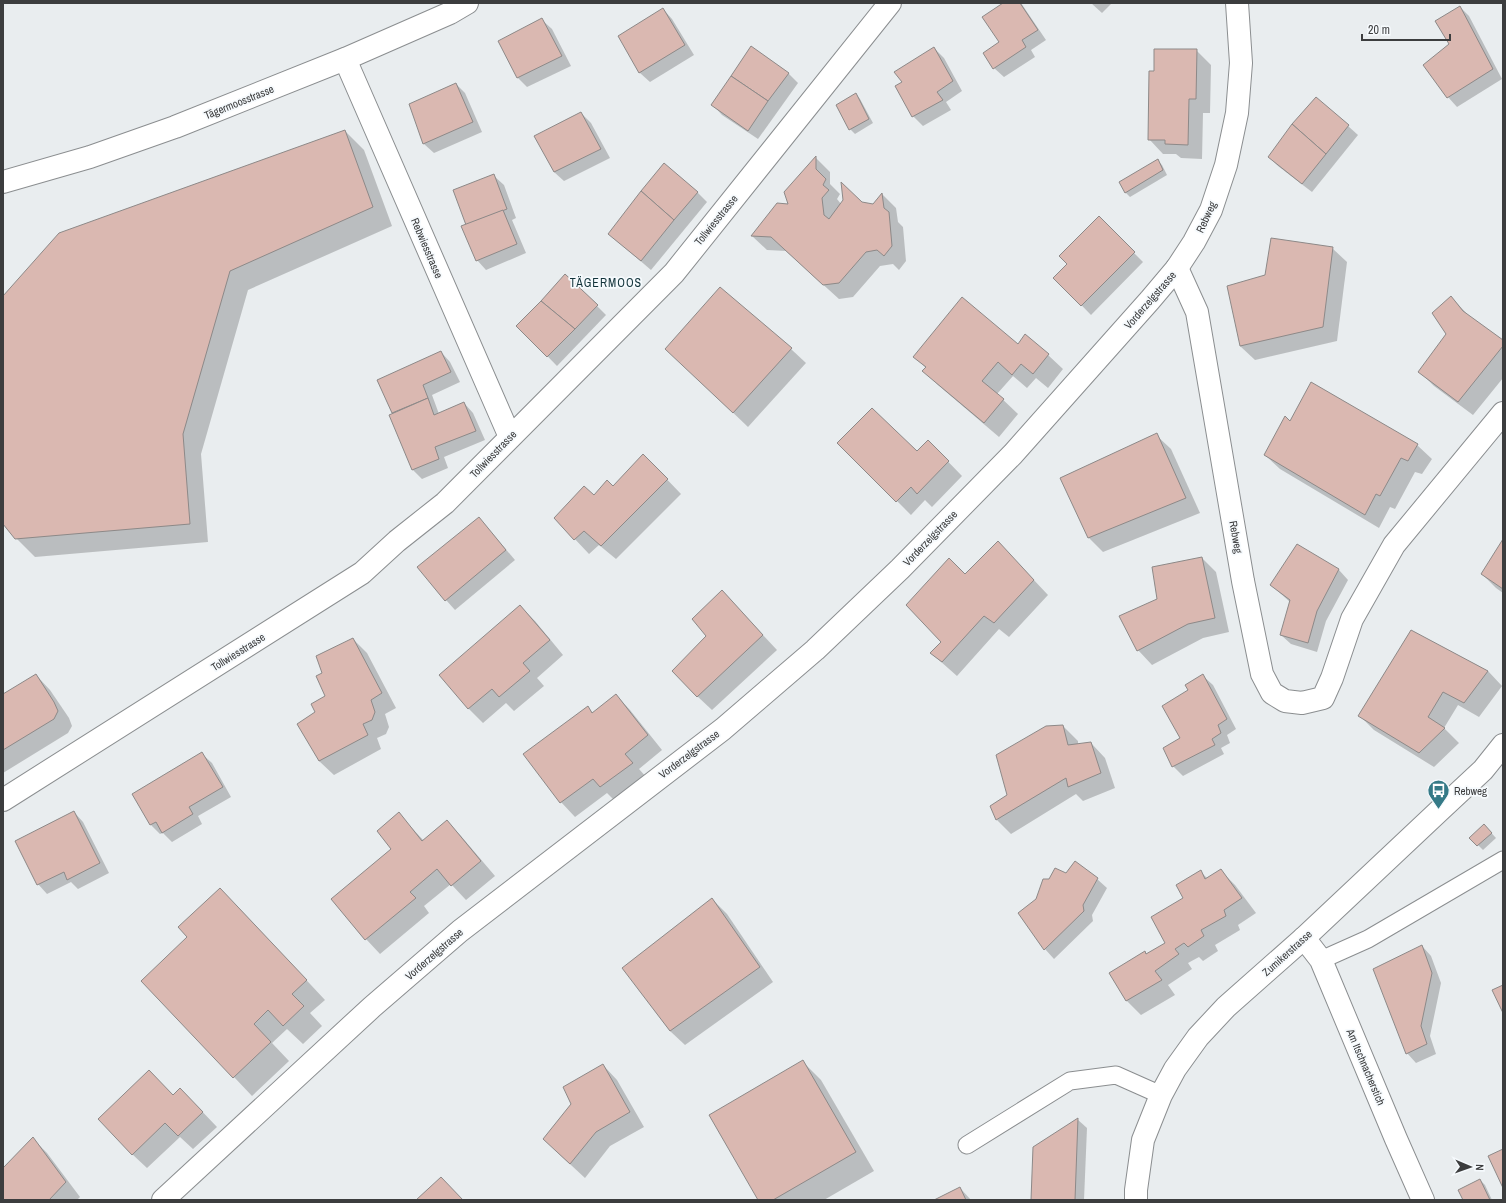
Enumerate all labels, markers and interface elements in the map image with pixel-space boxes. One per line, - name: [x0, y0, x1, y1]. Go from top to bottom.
- scale bar: [1362, 16, 1450, 42]
- text: 20 m: [1368, 22, 1390, 38]
- street label: Tägermoosstrasse: [202, 82, 276, 122]
- street label: Tollwiesstrasse: [691, 192, 741, 248]
- street label: Rebweg: [1193, 199, 1219, 235]
- street label: Rebwiesstrasse: [408, 216, 446, 280]
- street label: Vorderzelgstrasse: [1121, 268, 1179, 332]
- district label: TÄGERMOOS: [570, 275, 642, 291]
- street label: Tollwiesstrasse: [467, 427, 519, 481]
- street label: Vorderzelgstrasse: [900, 507, 960, 569]
- street label: Rebweg: [1226, 519, 1246, 555]
- street label: Tollwiesstrasse: [208, 630, 268, 674]
- street label: Vorderzelgstrasse: [656, 727, 722, 781]
- bus stop icon: Rebweg: [1426, 778, 1452, 811]
- place label: Rebweg: [1454, 784, 1487, 798]
- street label: Vorderzelgstrasse: [402, 925, 466, 983]
- street label: Zumikerstrasse: [1259, 927, 1315, 979]
- street label: Am Itschnacherstich: [1343, 1026, 1388, 1107]
- north arrow: [1450, 1147, 1490, 1187]
- text: N: [1473, 1164, 1487, 1171]

